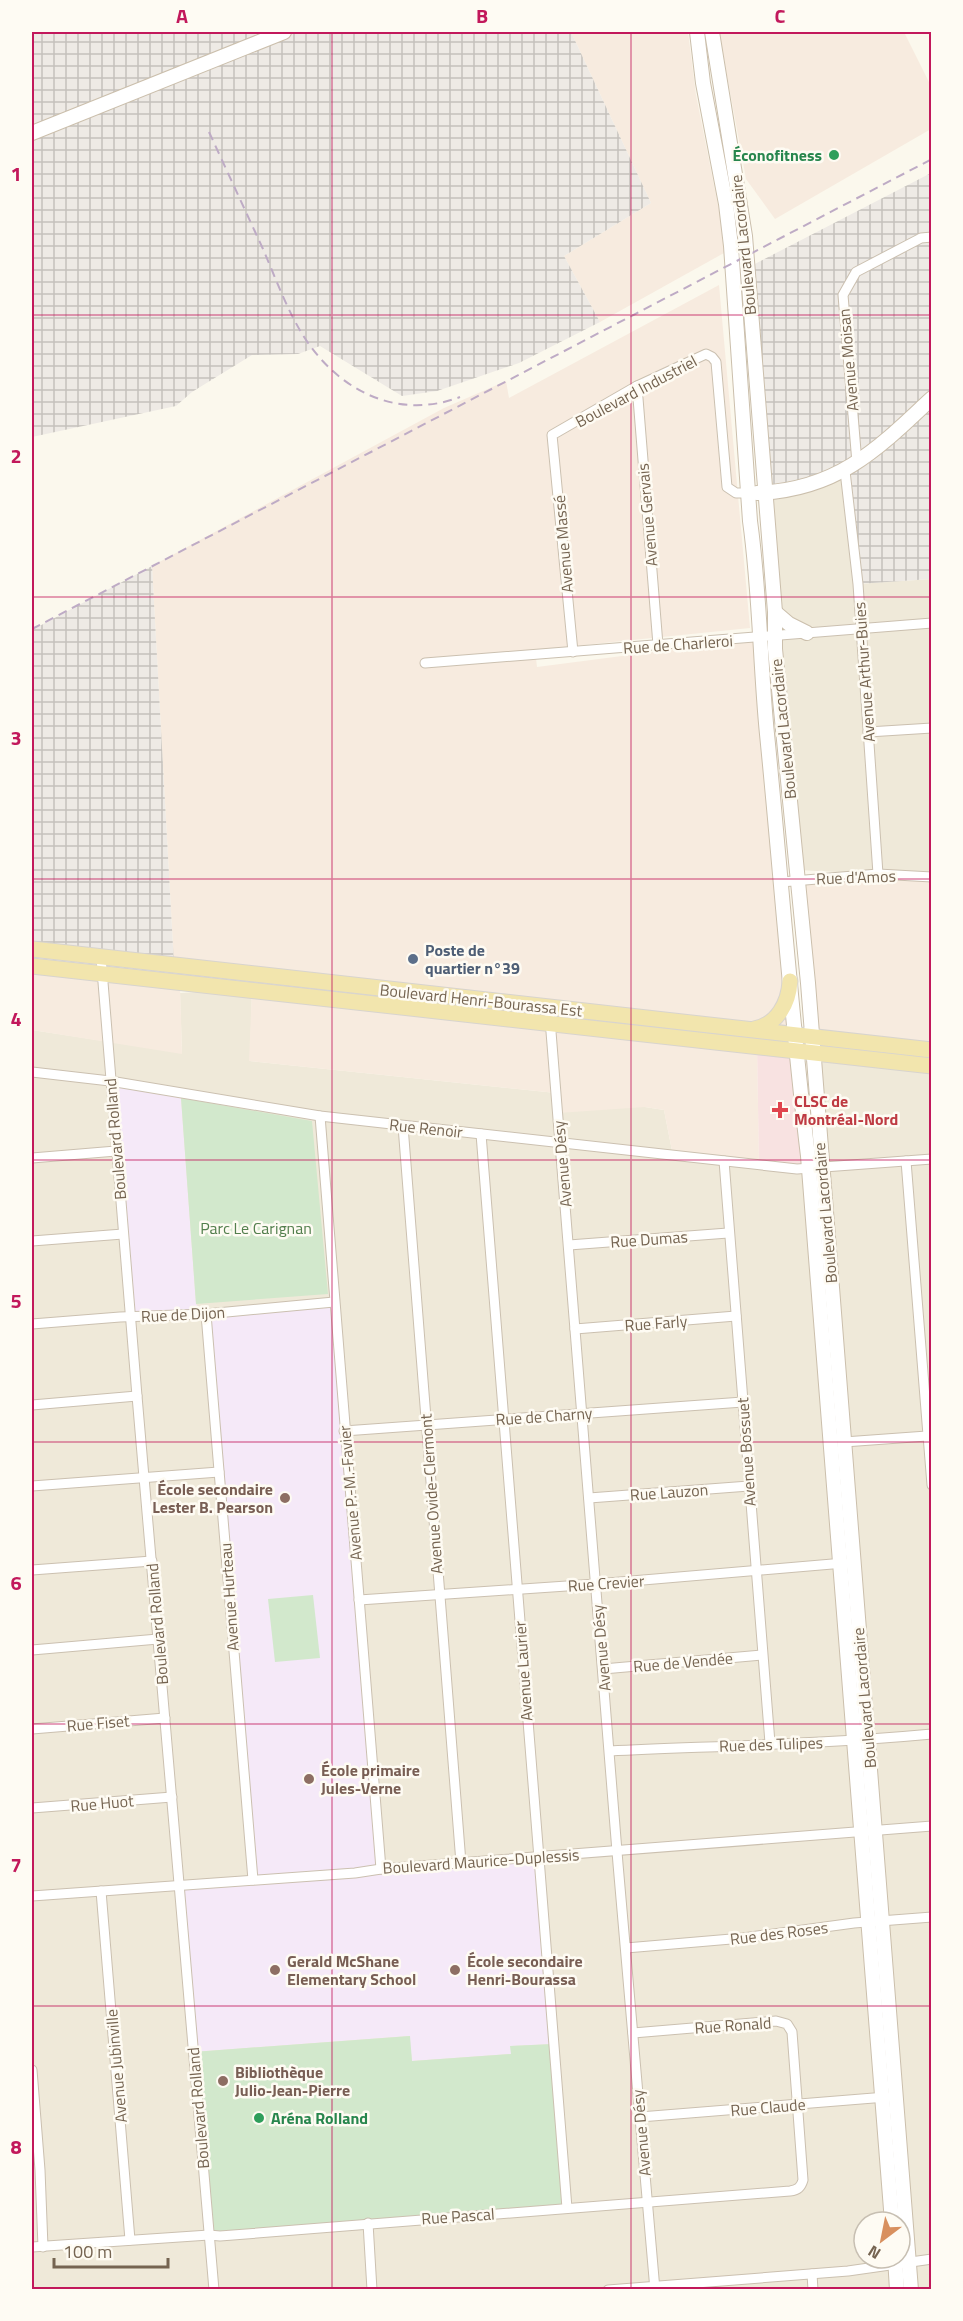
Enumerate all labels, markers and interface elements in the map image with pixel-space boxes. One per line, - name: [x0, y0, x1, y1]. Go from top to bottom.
- text: A: [176, 0, 188, 31]
- text: B: [476, 0, 488, 31]
- text: C: [775, 0, 786, 31]
- place label: Éconofitness: [733, 143, 822, 167]
- marker: Éconofitness: [827, 148, 841, 162]
- text: 1: [10, 158, 22, 189]
- street label: Boulevard Lacordaire: [724, 174, 762, 316]
- street label: Avenue Moisan: [832, 308, 864, 412]
- street label: Boulevard Industriel: [571, 349, 701, 433]
- text: 2: [10, 440, 22, 471]
- street label: Avenue Gervais: [631, 462, 663, 568]
- street label: Avenue Massé: [547, 494, 579, 594]
- street label: Avenue Arthur-Buies: [847, 601, 881, 743]
- street label: Rue de Charleroi: [622, 628, 734, 660]
- street label: Boulevard Lacordaire: [764, 658, 802, 800]
- text: 3: [10, 722, 22, 753]
- street label: Rue d'Amos: [816, 864, 896, 890]
- place label: Poste de quartier n°39: [425, 938, 520, 980]
- marker: Poste de quartier n°39: [406, 952, 420, 966]
- street label: Boulevard Henri-Bourassa Est: [379, 977, 584, 1023]
- text: 4: [10, 1003, 22, 1034]
- street label: Boulevard Rolland: [98, 1077, 132, 1201]
- place label: CLSC de Montréal-Nord: [794, 1089, 898, 1131]
- marker: CLSC de Montréal-Nord: [771, 1101, 789, 1119]
- street label: Rue Renoir: [388, 1112, 464, 1144]
- street label: Avenue Désy: [546, 1119, 578, 1208]
- street label: Boulevard Lacordaire: [807, 1142, 843, 1284]
- park label: Parc Le Carignan: [200, 1216, 312, 1240]
- street label: Rue Dumas: [609, 1224, 689, 1254]
- text: 5: [10, 1285, 22, 1316]
- street label: Rue de Dijon: [140, 1300, 226, 1328]
- street label: Rue Farly: [624, 1309, 688, 1337]
- street label: Avenue Bossuet: [730, 1396, 762, 1507]
- street label: Rue de Charny: [495, 1401, 594, 1431]
- street label: Avenue Ovide-Clermont: [413, 1413, 449, 1575]
- street label: Avenue P.-M.-Favier: [332, 1424, 368, 1562]
- place label: École secondaire Lester B. Pearson: [152, 1477, 273, 1519]
- street label: Rue Lauzon: [629, 1477, 709, 1507]
- marker: École secondaire Lester B. Pearson: [278, 1491, 292, 1505]
- street label: Avenue Hurteau: [213, 1542, 245, 1652]
- street label: Boulevard Rolland: [140, 1562, 174, 1686]
- text: 6: [10, 1567, 22, 1598]
- street label: Rue Crevier: [567, 1568, 646, 1598]
- street label: Avenue Désy: [585, 1603, 617, 1692]
- street label: Avenue Laurier: [507, 1620, 538, 1722]
- street label: Boulevard Lacordaire: [846, 1627, 882, 1769]
- street label: Rue de Vendée: [632, 1646, 734, 1678]
- street label: Rue Fiset: [66, 1708, 131, 1738]
- street label: Rue des Tulipes: [719, 1730, 823, 1758]
- place label: École primaire Jules-Verne: [321, 1758, 420, 1800]
- marker: École primaire Jules-Verne: [302, 1772, 316, 1786]
- street label: Rue Huot: [69, 1788, 135, 1818]
- street label: Boulevard Maurice-Duplessis: [382, 1842, 580, 1880]
- text: 7: [10, 1849, 22, 1880]
- street label: Rue des Roses: [729, 1915, 829, 1951]
- place label: Gerald McShane Elementary School: [287, 1949, 416, 1991]
- place label: École secondaire Henri-Bourassa: [467, 1949, 583, 1991]
- marker: Gerald McShane Elementary School: [268, 1963, 282, 1977]
- marker: École secondaire Henri-Bourassa: [448, 1963, 462, 1977]
- street label: Avenue Jubinville: [99, 2008, 133, 2124]
- street label: Rue Ronald: [694, 2010, 772, 2040]
- street label: Boulevard Rolland: [181, 2046, 215, 2170]
- place label: Bibliothèque Julio-Jean-Pierre: [235, 2060, 350, 2102]
- marker: Bibliothèque Julio-Jean-Pierre: [216, 2074, 230, 2088]
- street label: Avenue Désy: [625, 2088, 657, 2177]
- street label: Rue Claude: [729, 2092, 807, 2122]
- place label: Aréna Rolland: [271, 2106, 368, 2130]
- marker: Aréna Rolland: [252, 2111, 266, 2125]
- text: 8: [10, 2131, 22, 2162]
- street label: Rue Pascal: [421, 2201, 495, 2231]
- north arrow: [852, 2210, 912, 2270]
- scale bar: [54, 2231, 168, 2269]
- text: 100 m: [63, 2238, 112, 2265]
- text: N: [863, 2240, 885, 2266]

